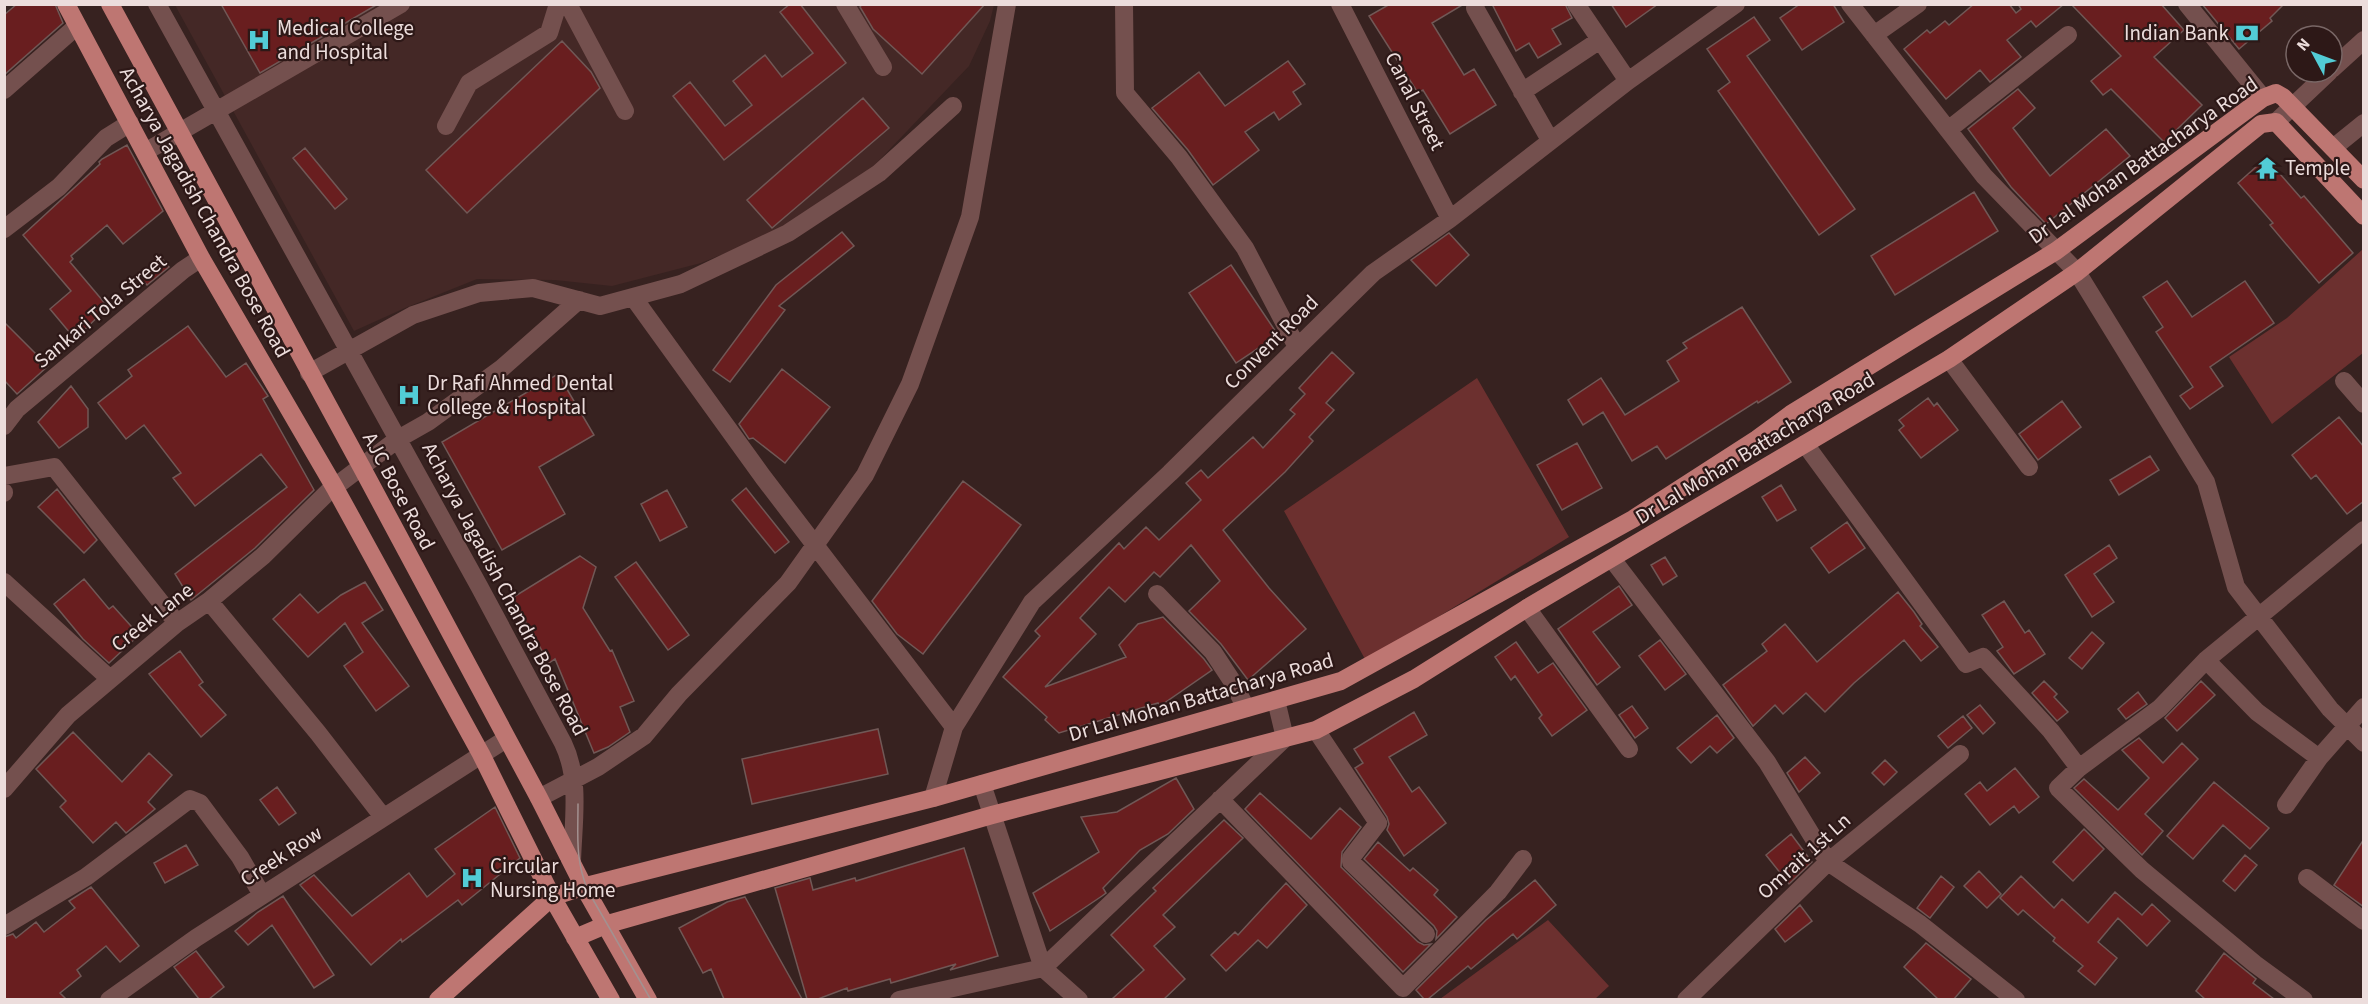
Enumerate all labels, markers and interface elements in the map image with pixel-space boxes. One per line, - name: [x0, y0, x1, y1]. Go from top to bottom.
- place label: Medical College and Hospital: [277, 13, 414, 67]
- place label: Indian Bank: [2124, 18, 2230, 48]
- bank icon: Indian Bank: [2234, 20, 2260, 46]
- north arrow: [2284, 24, 2344, 84]
- hospital icon: Medical College and Hospital: [246, 27, 272, 53]
- text: N: [2292, 34, 2315, 56]
- street label: Canal Street: [1377, 47, 1453, 155]
- street label: Acharya Jagadish Chandra Bose Road: [112, 61, 298, 363]
- street label: Dr Lal Mohan Battacharya Road: [2022, 69, 2264, 251]
- place label: Temple: [2285, 153, 2350, 183]
- temple icon: Temple: [2254, 155, 2280, 181]
- street label: Sankari Tola Street: [27, 247, 173, 375]
- street label: Convent Road: [1217, 288, 1325, 396]
- street label: Dr Lal Mohan Battacharya Road: [1630, 365, 1880, 531]
- place label: Dr Rafi Ahmed Dental College & Hospital: [427, 368, 613, 422]
- hospital icon: Dr Rafi Ahmed Dental College & Hospital: [396, 382, 422, 408]
- street label: AJC Bose Road: [355, 427, 443, 555]
- street label: Acharya Jagadish Chandra Bose Road: [415, 437, 595, 741]
- street label: Creek Lane: [104, 575, 200, 659]
- street label: Dr Lal Mohan Battacharya Road: [1065, 645, 1337, 749]
- street label: Omrait 1st Ln: [1750, 806, 1858, 906]
- street label: Creek Row: [234, 818, 328, 894]
- place label: Circular Nursing Home: [490, 851, 615, 905]
- hospital icon: Circular Nursing Home: [459, 865, 485, 891]

